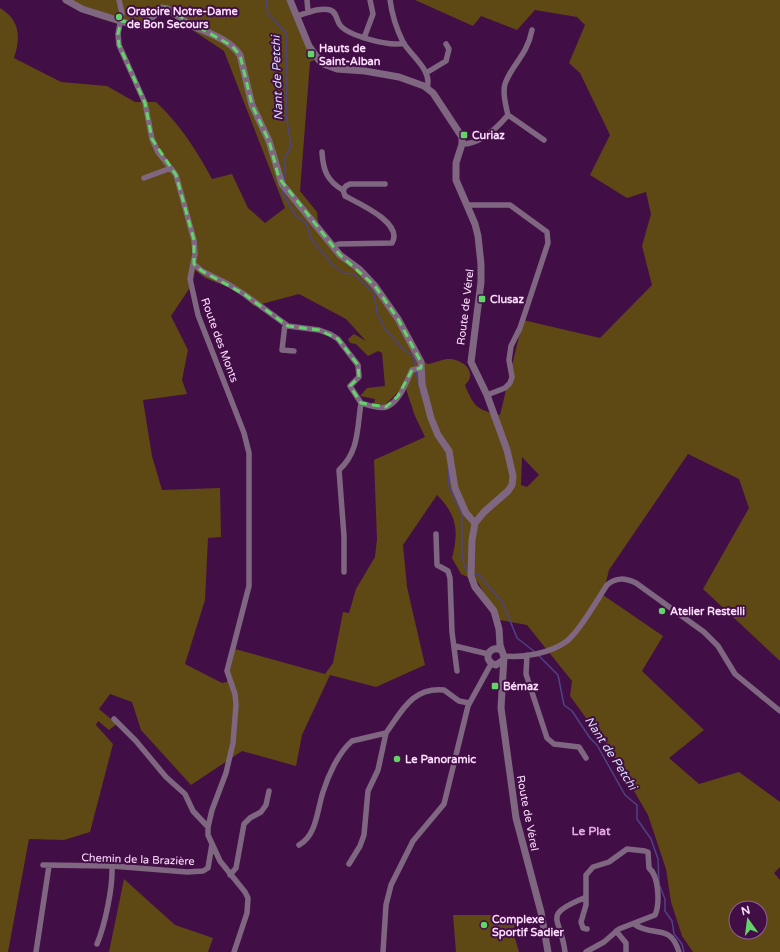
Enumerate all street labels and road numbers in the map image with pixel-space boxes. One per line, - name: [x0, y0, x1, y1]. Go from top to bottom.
- street label: Route de Vérel: [454, 268, 477, 346]
- street label: Route des Monts: [198, 296, 241, 384]
- street label: Route de Vérel: [514, 774, 541, 852]
- street label: Chemin de la Brazière: [81, 851, 195, 868]

